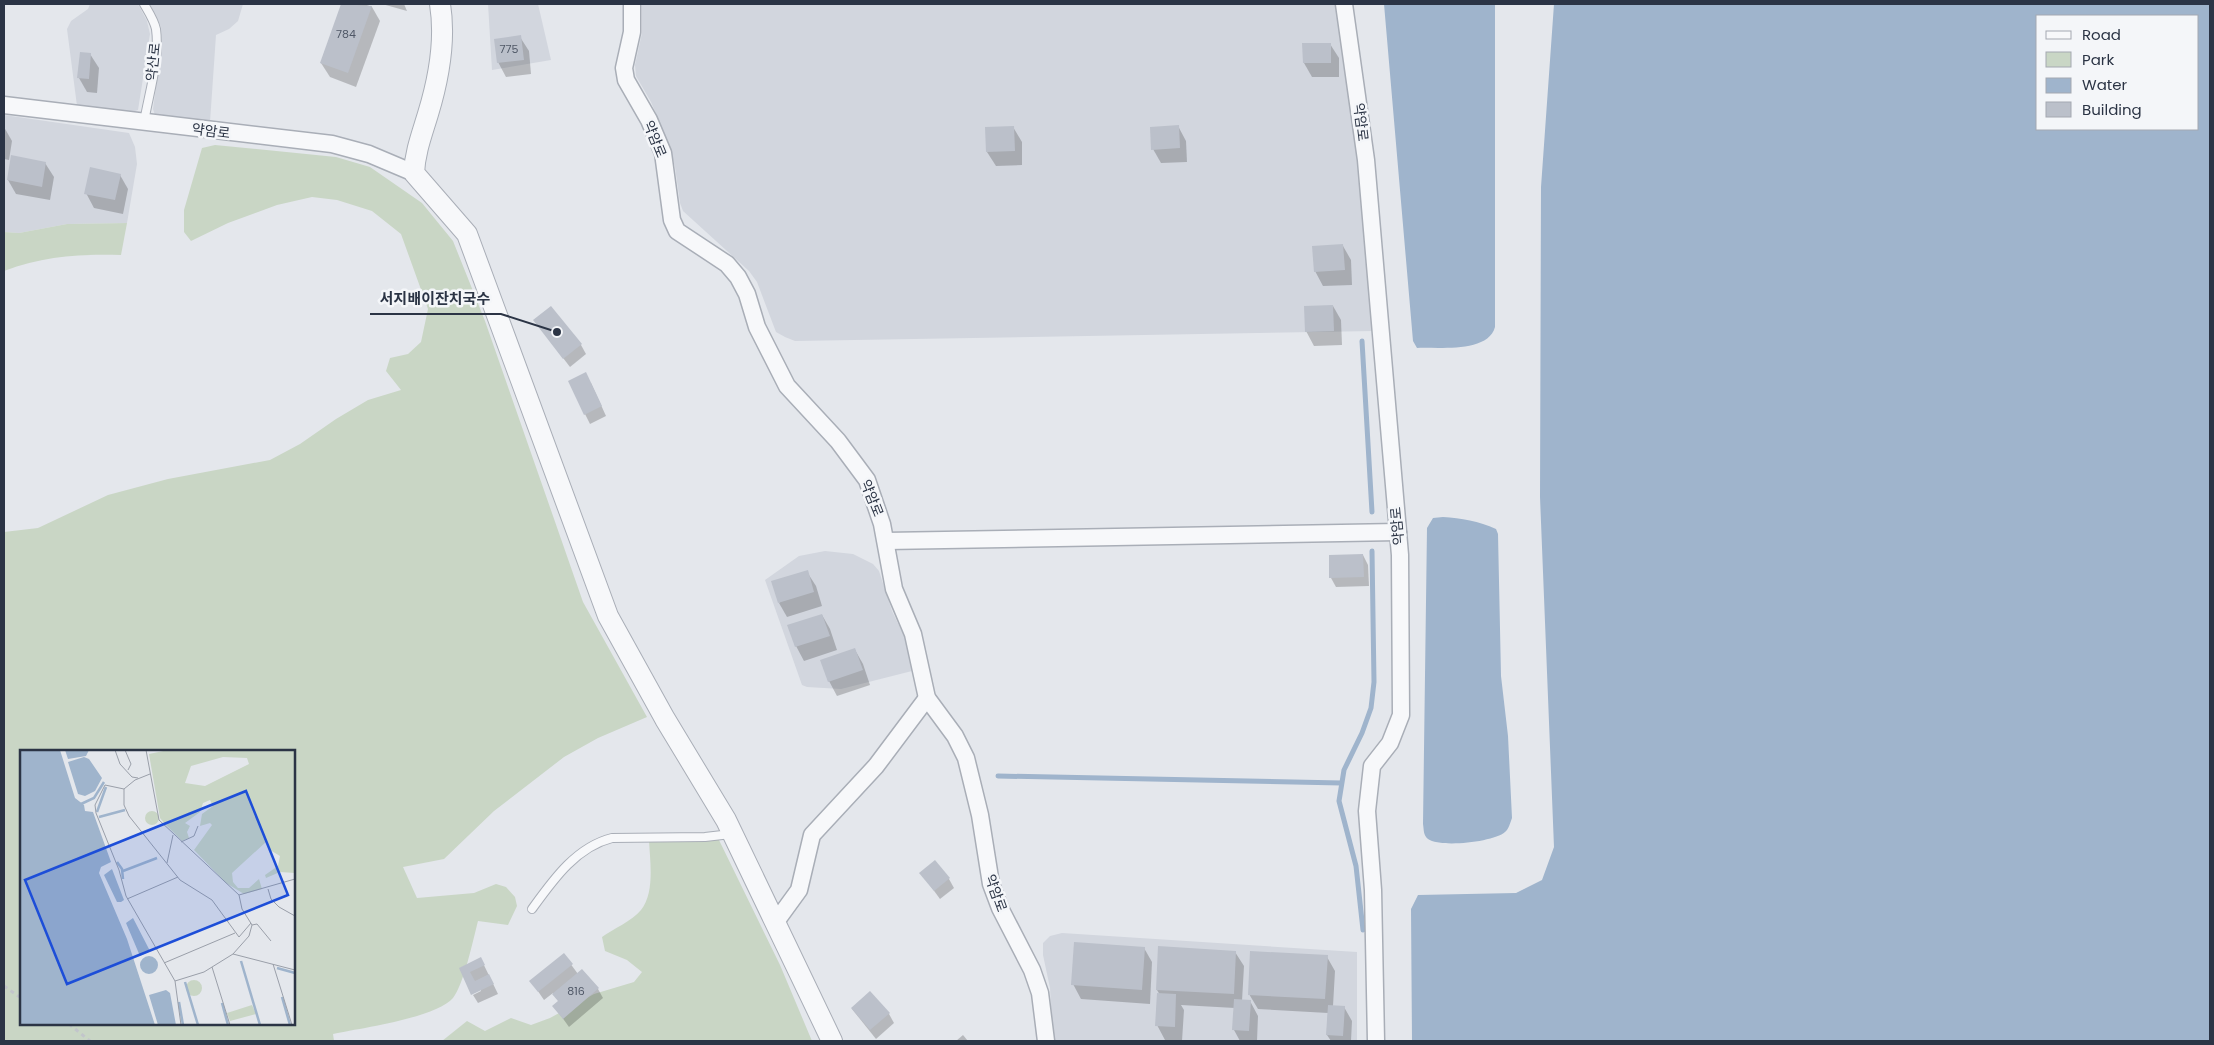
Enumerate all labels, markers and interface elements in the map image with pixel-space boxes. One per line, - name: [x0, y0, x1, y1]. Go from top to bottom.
- legend: [2036, 15, 2199, 130]
- text: Road: [2082, 24, 2121, 45]
- house number: 784: [336, 26, 356, 42]
- house number: 775: [500, 41, 519, 57]
- street label: 약산로: [141, 42, 165, 82]
- text: Park: [2082, 49, 2114, 70]
- text: Water: [2082, 74, 2128, 95]
- text: Building: [2082, 99, 2142, 120]
- street label: 약암로: [1349, 102, 1373, 143]
- street label: 약암로: [638, 117, 672, 161]
- street label: 약암로: [191, 119, 232, 143]
- callout: 서지배이잔치국수: [370, 284, 501, 314]
- text: 서지배이잔치국수: [380, 288, 490, 309]
- street label: 약암로: [855, 476, 889, 520]
- street label: 약암로: [1385, 506, 1409, 546]
- inset map: [20, 750, 295, 1025]
- street label: 약암로: [980, 871, 1012, 915]
- house number: 816: [567, 983, 585, 999]

